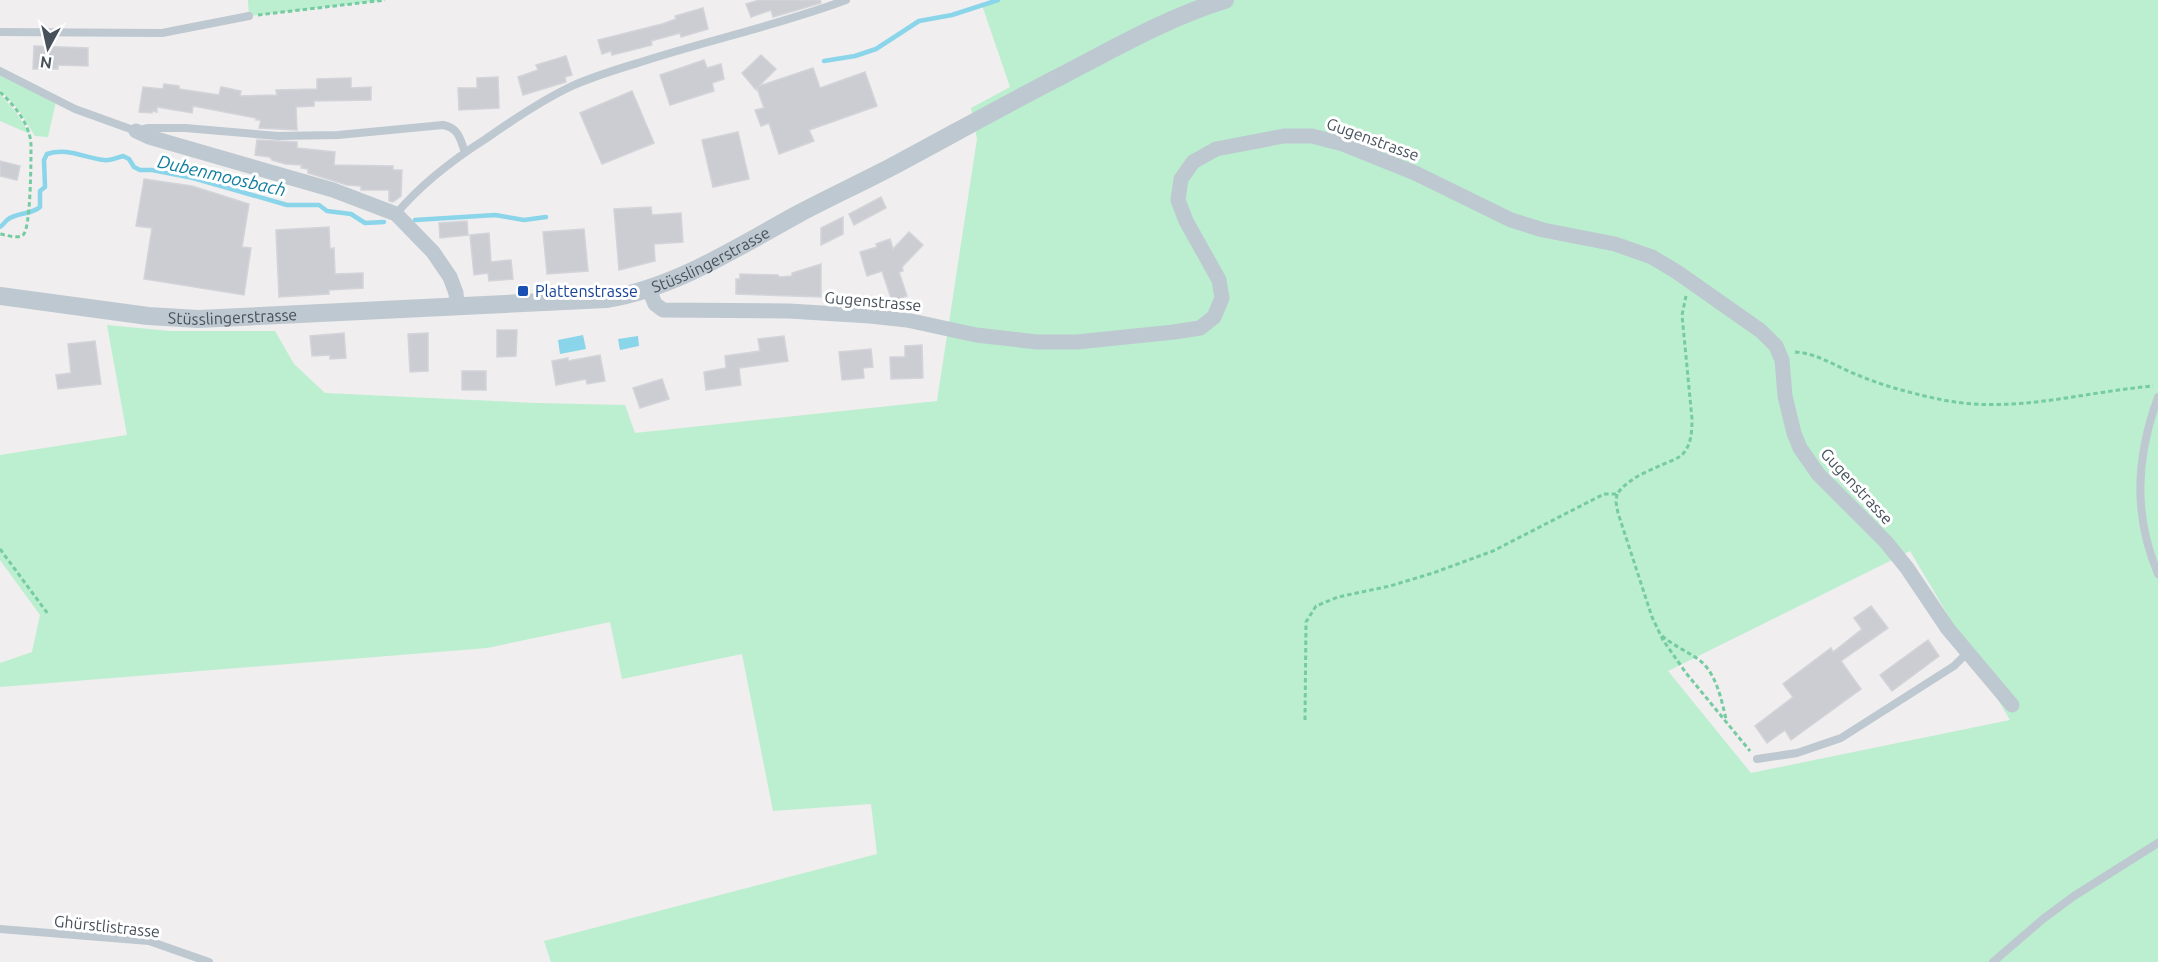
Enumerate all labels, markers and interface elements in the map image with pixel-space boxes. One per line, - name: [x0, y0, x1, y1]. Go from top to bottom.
- north arrow: [18, 18, 78, 78]
- text: N: [39, 53, 53, 73]
- street label: Gugenstrasse: [1324, 114, 1422, 164]
- water label: Dubenmoosbach: [156, 150, 288, 200]
- street label: Stüsslingerstrasse: [649, 223, 773, 296]
- place label: Plattenstrasse: [535, 282, 638, 300]
- marker: Plattenstrasse: [516, 284, 530, 298]
- street label: Gugenstrasse: [824, 288, 922, 314]
- street label: Stüsslingerstrasse: [167, 305, 298, 328]
- street label: Gugenstrasse: [1817, 444, 1897, 528]
- street label: Ghürstlistrasse: [53, 911, 161, 941]

